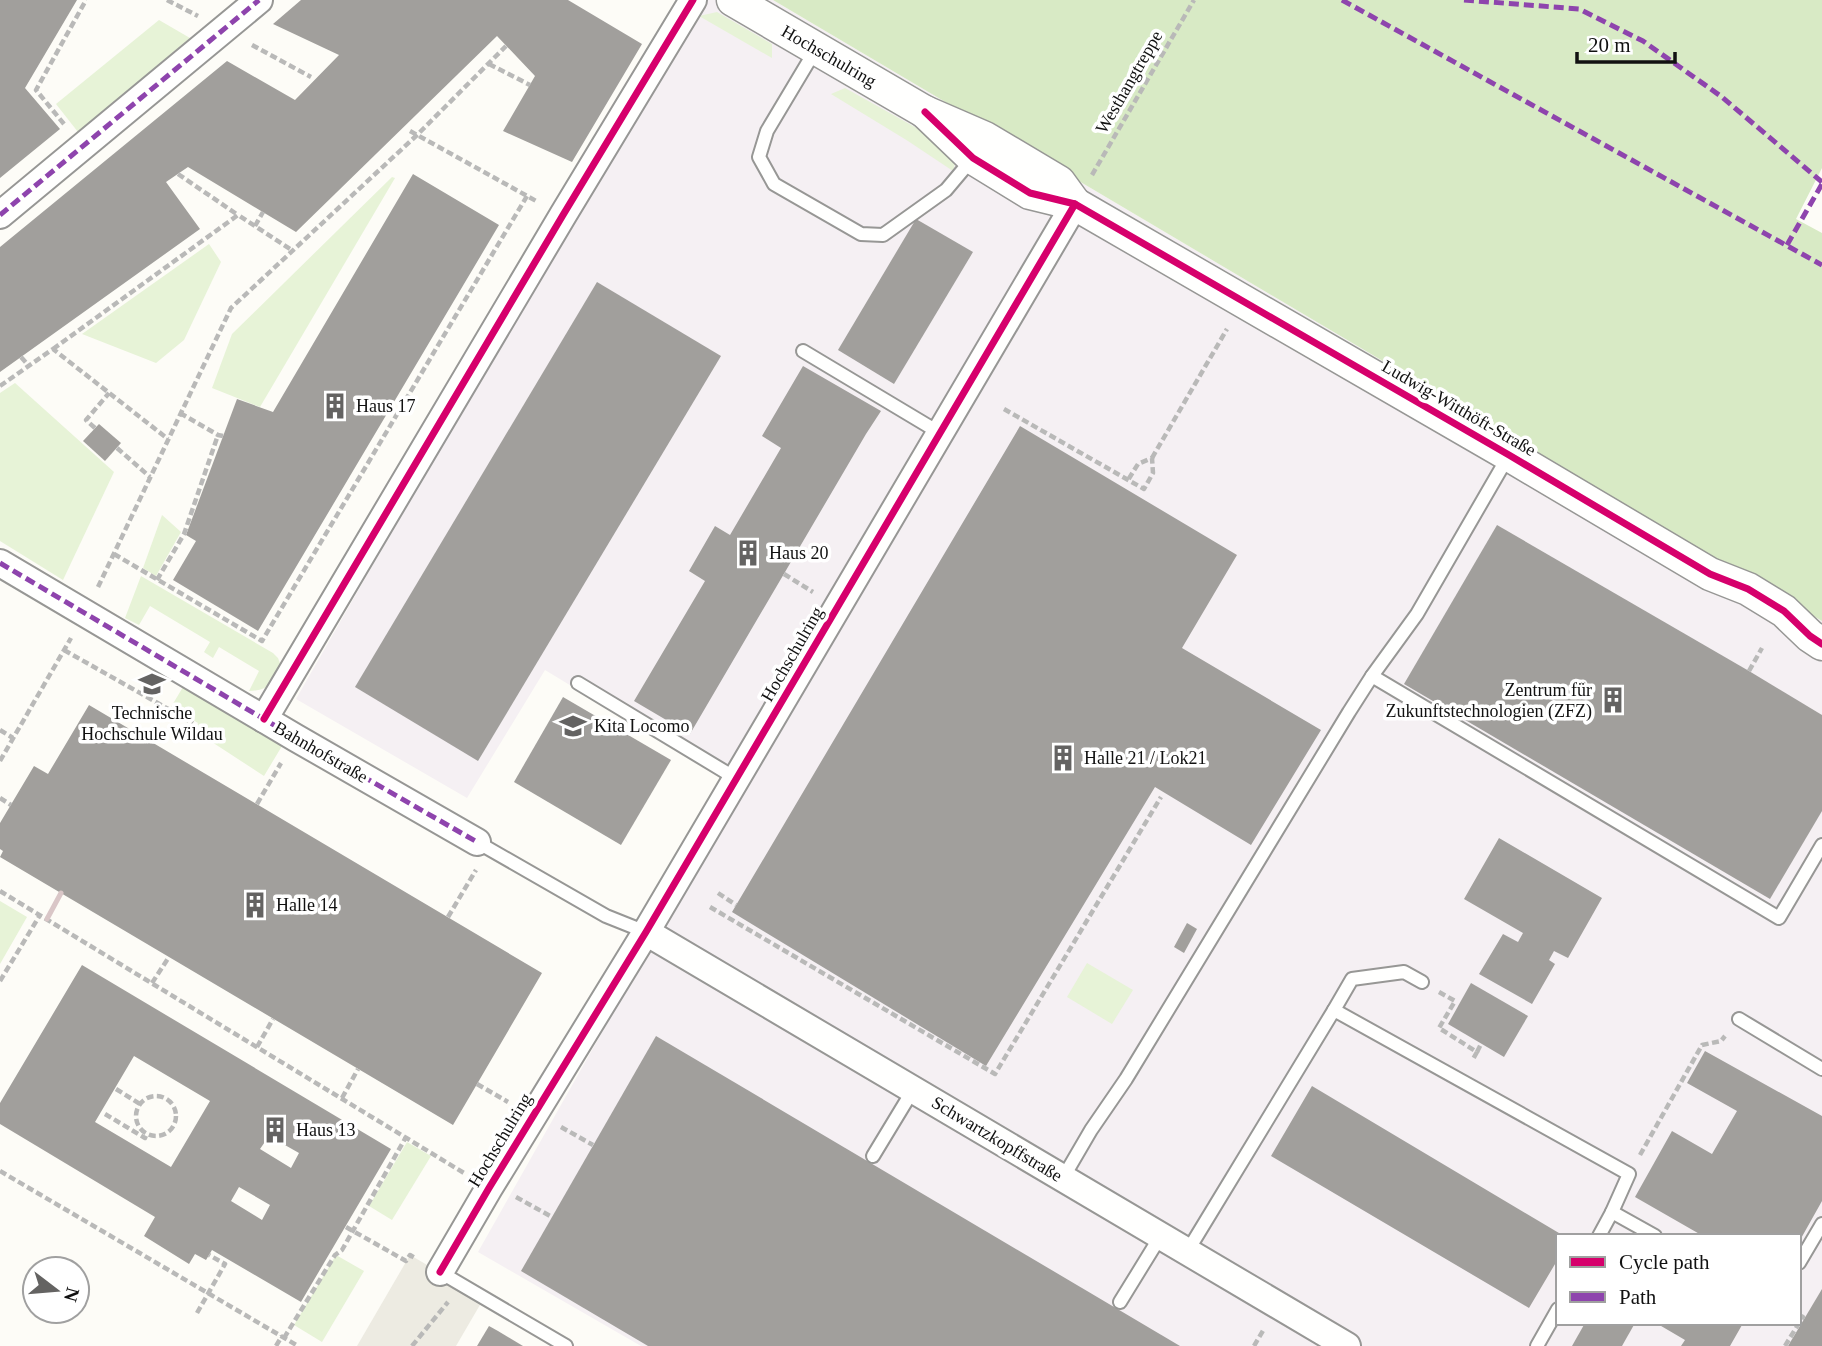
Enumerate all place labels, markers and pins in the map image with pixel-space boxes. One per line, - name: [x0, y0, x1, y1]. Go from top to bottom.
- building icon: Haus 17: [320, 391, 350, 421]
- place label: Haus 17: [356, 396, 416, 416]
- building icon: Haus 20: [733, 538, 763, 568]
- place label: Haus 20: [769, 543, 829, 563]
- school or university icon: Technische Hochschule Wildau: [137, 669, 167, 699]
- place label: Zentrum für Zukunftstechnologien (ZFZ): [1386, 680, 1592, 722]
- building icon: Zentrum für Zukunftstechnologien (ZFZ): [1598, 685, 1628, 715]
- place label: Technische Hochschule Wildau: [81, 703, 223, 744]
- school or university icon: Kita Locomo: [558, 711, 588, 741]
- place label: Kita Locomo: [594, 716, 689, 736]
- building icon: Halle 21 / Lok21: [1048, 743, 1078, 773]
- place label: Halle 21 / Lok21: [1084, 748, 1206, 768]
- building icon: Halle 14: [240, 890, 270, 920]
- place label: Halle 14: [276, 895, 337, 915]
- building icon: Haus 13: [260, 1115, 290, 1145]
- place label: Haus 13: [296, 1120, 356, 1140]

